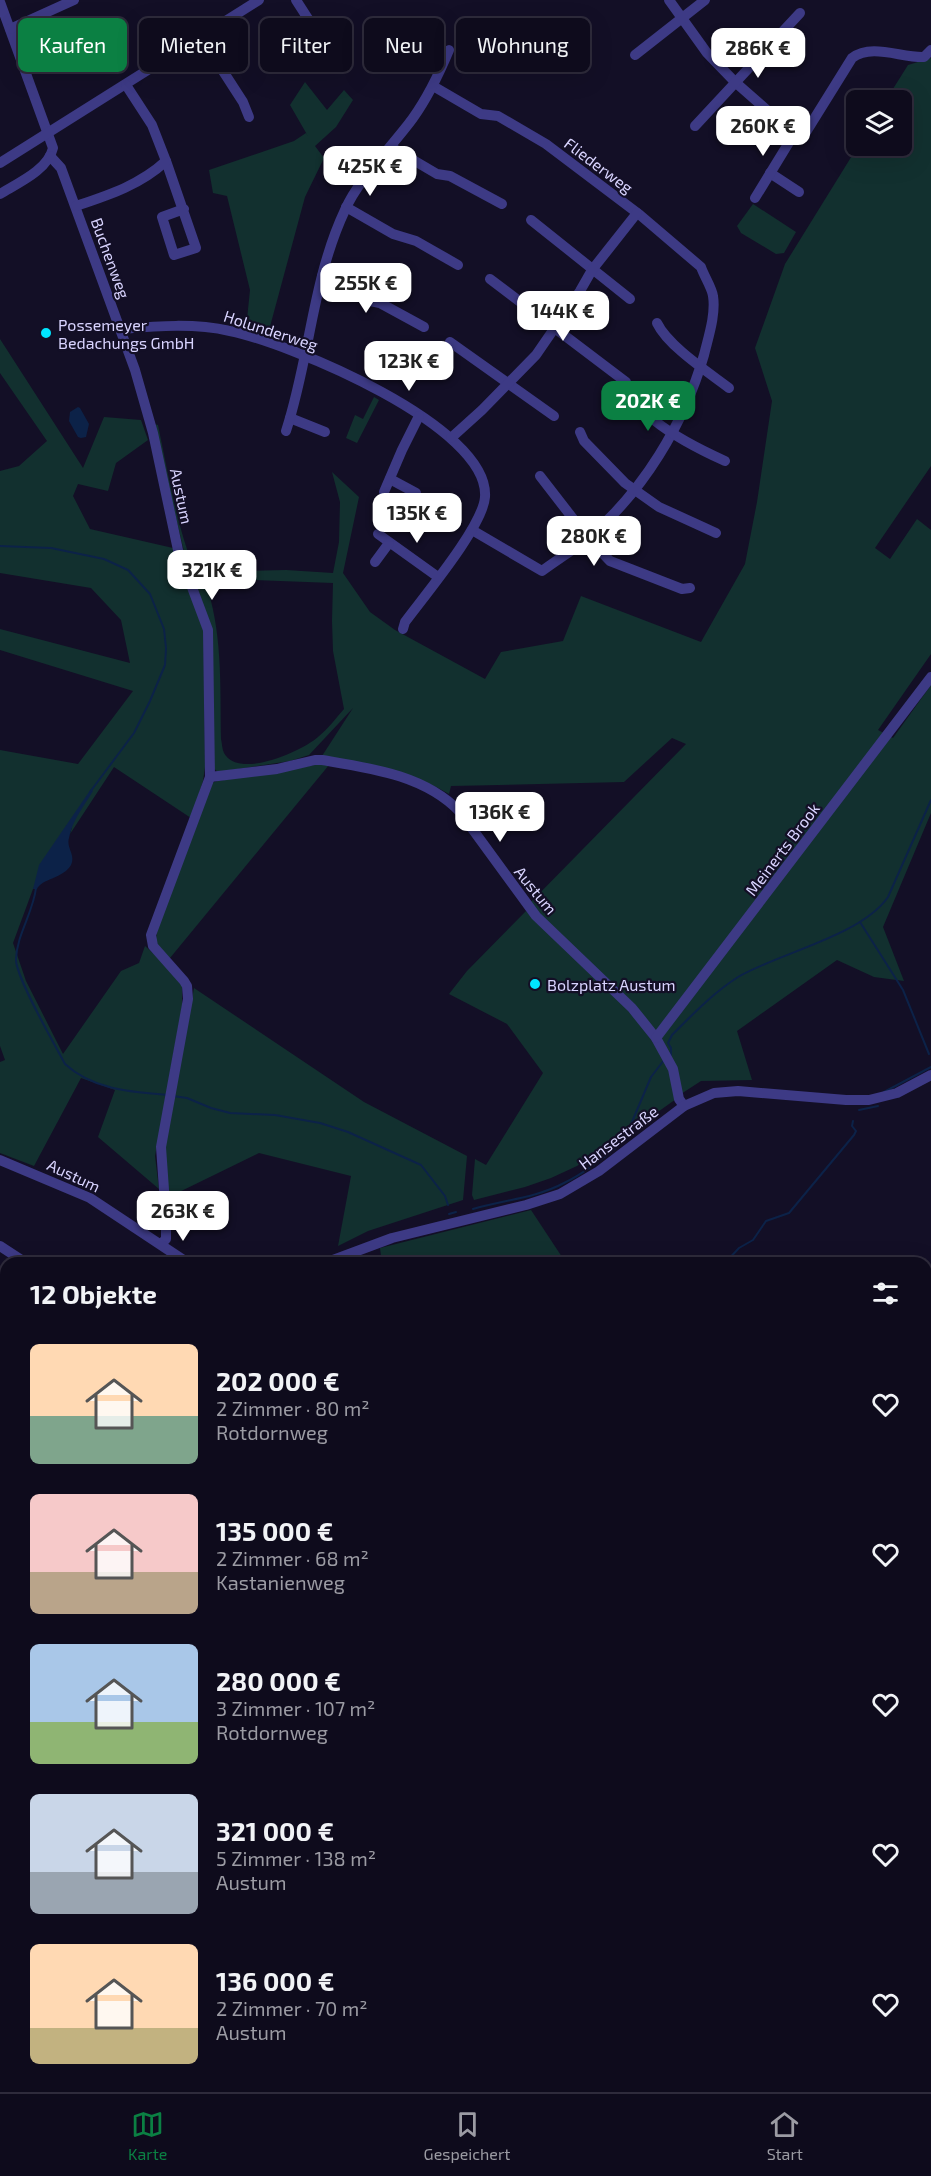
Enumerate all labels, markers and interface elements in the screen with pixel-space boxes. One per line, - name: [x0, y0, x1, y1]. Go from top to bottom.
- chip: Kaufen: [18, 18, 127, 72]
- chip: Mieten: [139, 18, 248, 72]
- chip: Filter: [260, 18, 352, 72]
- chip: Neu: [364, 18, 444, 72]
- chip: Wohnung: [456, 18, 590, 72]
- pin: 286K €: [709, 28, 807, 79]
- text: 286K €: [725, 35, 791, 59]
- map controls: [846, 90, 912, 156]
- button: layers: [846, 90, 912, 156]
- pin: 260K €: [714, 106, 812, 157]
- text: 260K €: [730, 113, 796, 137]
- street label: Fliederweg: [561, 133, 637, 197]
- pin: 425K €: [321, 146, 419, 197]
- text: 425K €: [337, 153, 403, 177]
- street label: Buchenweg: [88, 215, 134, 301]
- pin: 255K €: [317, 263, 415, 314]
- text: 255K €: [334, 270, 398, 294]
- pin: 144K €: [514, 291, 612, 342]
- text: 144K €: [531, 298, 595, 322]
- street label: Holunderweg: [222, 306, 320, 354]
- place label: Possemeyer Bedachungs GmbH: [58, 315, 195, 352]
- marker: Possemeyer Bedachungs GmbH: [39, 326, 53, 340]
- pin: 123K €: [360, 341, 458, 392]
- text: 123K €: [378, 348, 440, 372]
- pin: 202K €: [599, 381, 697, 432]
- text: 202K €: [615, 388, 681, 412]
- street label: Austum: [167, 466, 197, 526]
- pin: 135K €: [368, 493, 466, 544]
- text: 135K €: [387, 500, 447, 524]
- pin: 280K €: [545, 516, 643, 567]
- text: 280K €: [561, 523, 627, 547]
- pin: 321K €: [163, 550, 261, 601]
- text: 321K €: [181, 557, 243, 581]
- pin: 136K €: [451, 792, 549, 843]
- text: 136K €: [469, 799, 531, 823]
- street label: Meinerts Brook: [741, 799, 823, 899]
- street label: Austum: [511, 862, 561, 918]
- place label: Bolzplatz Austum: [547, 975, 676, 994]
- marker: Bolzplatz Austum: [528, 977, 542, 991]
- street label: Hansestraße: [575, 1101, 661, 1173]
- street label: Austum: [44, 1154, 104, 1196]
- pin: 263K €: [134, 1191, 232, 1242]
- text: 263K €: [151, 1198, 215, 1222]
- icon: filters: [869, 1277, 902, 1310]
- text: 12 Objekte: [30, 1278, 157, 1309]
- text: 202 000 €: [216, 1365, 340, 1396]
- icon: home: [78, 1368, 150, 1440]
- icon: heart: [869, 1388, 902, 1421]
- text: 2 Zimmer · 80 m²: [216, 1396, 369, 1420]
- text: Rotdornweg: [216, 1420, 328, 1444]
- text: 135 000 €: [216, 1515, 333, 1546]
- icon: home: [78, 1518, 150, 1590]
- icon: heart: [869, 1538, 902, 1571]
- text: 2 Zimmer · 68 m²: [216, 1546, 369, 1570]
- text: Kastanienweg: [216, 1570, 345, 1594]
- text: 280 000 €: [216, 1665, 341, 1696]
- icon: home: [78, 1668, 150, 1740]
- icon: heart: [869, 1688, 902, 1721]
- text: 3 Zimmer · 107 m²: [216, 1696, 375, 1720]
- text: Rotdornweg: [216, 1720, 328, 1744]
- text: 321 000 €: [216, 1815, 334, 1846]
- icon: home: [78, 1818, 150, 1890]
- icon: heart: [869, 1838, 902, 1871]
- text: 5 Zimmer · 138 m²: [216, 1846, 376, 1870]
- text: Austum: [216, 1870, 287, 1894]
- text: 136 000 €: [216, 1965, 334, 1996]
- icon: home: [78, 1968, 150, 2040]
- icon: heart: [869, 1988, 902, 2021]
- text: 2 Zimmer · 70 m²: [216, 1996, 368, 2020]
- text: Austum: [216, 2020, 287, 2044]
- tab: Karte: [128, 2108, 167, 2163]
- tab: Gespeichert: [424, 2108, 510, 2163]
- tab: Start: [767, 2108, 803, 2163]

